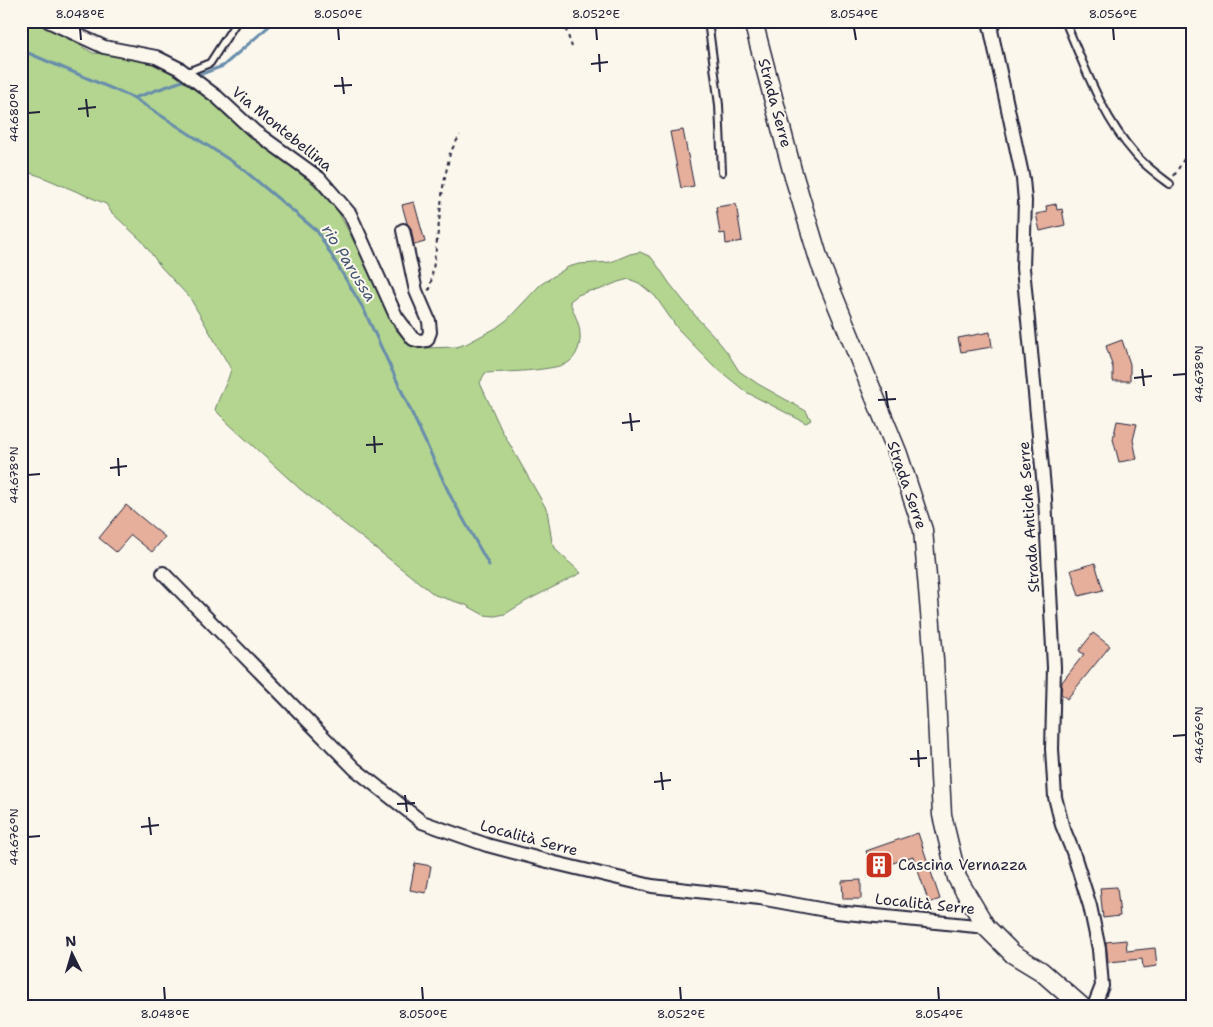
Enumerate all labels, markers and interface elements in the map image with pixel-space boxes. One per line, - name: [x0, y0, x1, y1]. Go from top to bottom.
- text: 8.048°E: [55, 6, 105, 22]
- text: 8.050°E: [314, 6, 362, 22]
- text: 8.052°E: [572, 6, 620, 22]
- text: 8.054°E: [830, 6, 878, 22]
- text: 8.056°E: [1089, 6, 1137, 22]
- street label: Strada Serre: [753, 56, 797, 150]
- street label: Via Montebellina: [228, 82, 337, 176]
- text: 44.680°N: [6, 84, 22, 142]
- water label: rio Parussa: [317, 220, 381, 306]
- text: 44.678°N: [1191, 345, 1207, 403]
- street label: Strada Serre: [883, 438, 931, 532]
- street label: Strada Antiche Serre: [1014, 441, 1044, 593]
- text: 44.678°N: [6, 446, 22, 504]
- text: 44.676°N: [1191, 706, 1207, 764]
- text: 44.676°N: [6, 808, 22, 866]
- street label: Località Serre: [478, 815, 580, 861]
- building icon: Cascina Vernazza: [864, 850, 894, 880]
- place label: Cascina Vernazza: [898, 855, 1028, 875]
- street label: Località Serre: [874, 889, 976, 919]
- north arrow: [48, 930, 98, 980]
- text: N: [65, 932, 77, 950]
- text: 8.048°E: [140, 1006, 190, 1022]
- text: 8.050°E: [399, 1006, 447, 1022]
- text: 8.052°E: [657, 1006, 705, 1022]
- text: 8.054°E: [915, 1006, 963, 1022]

